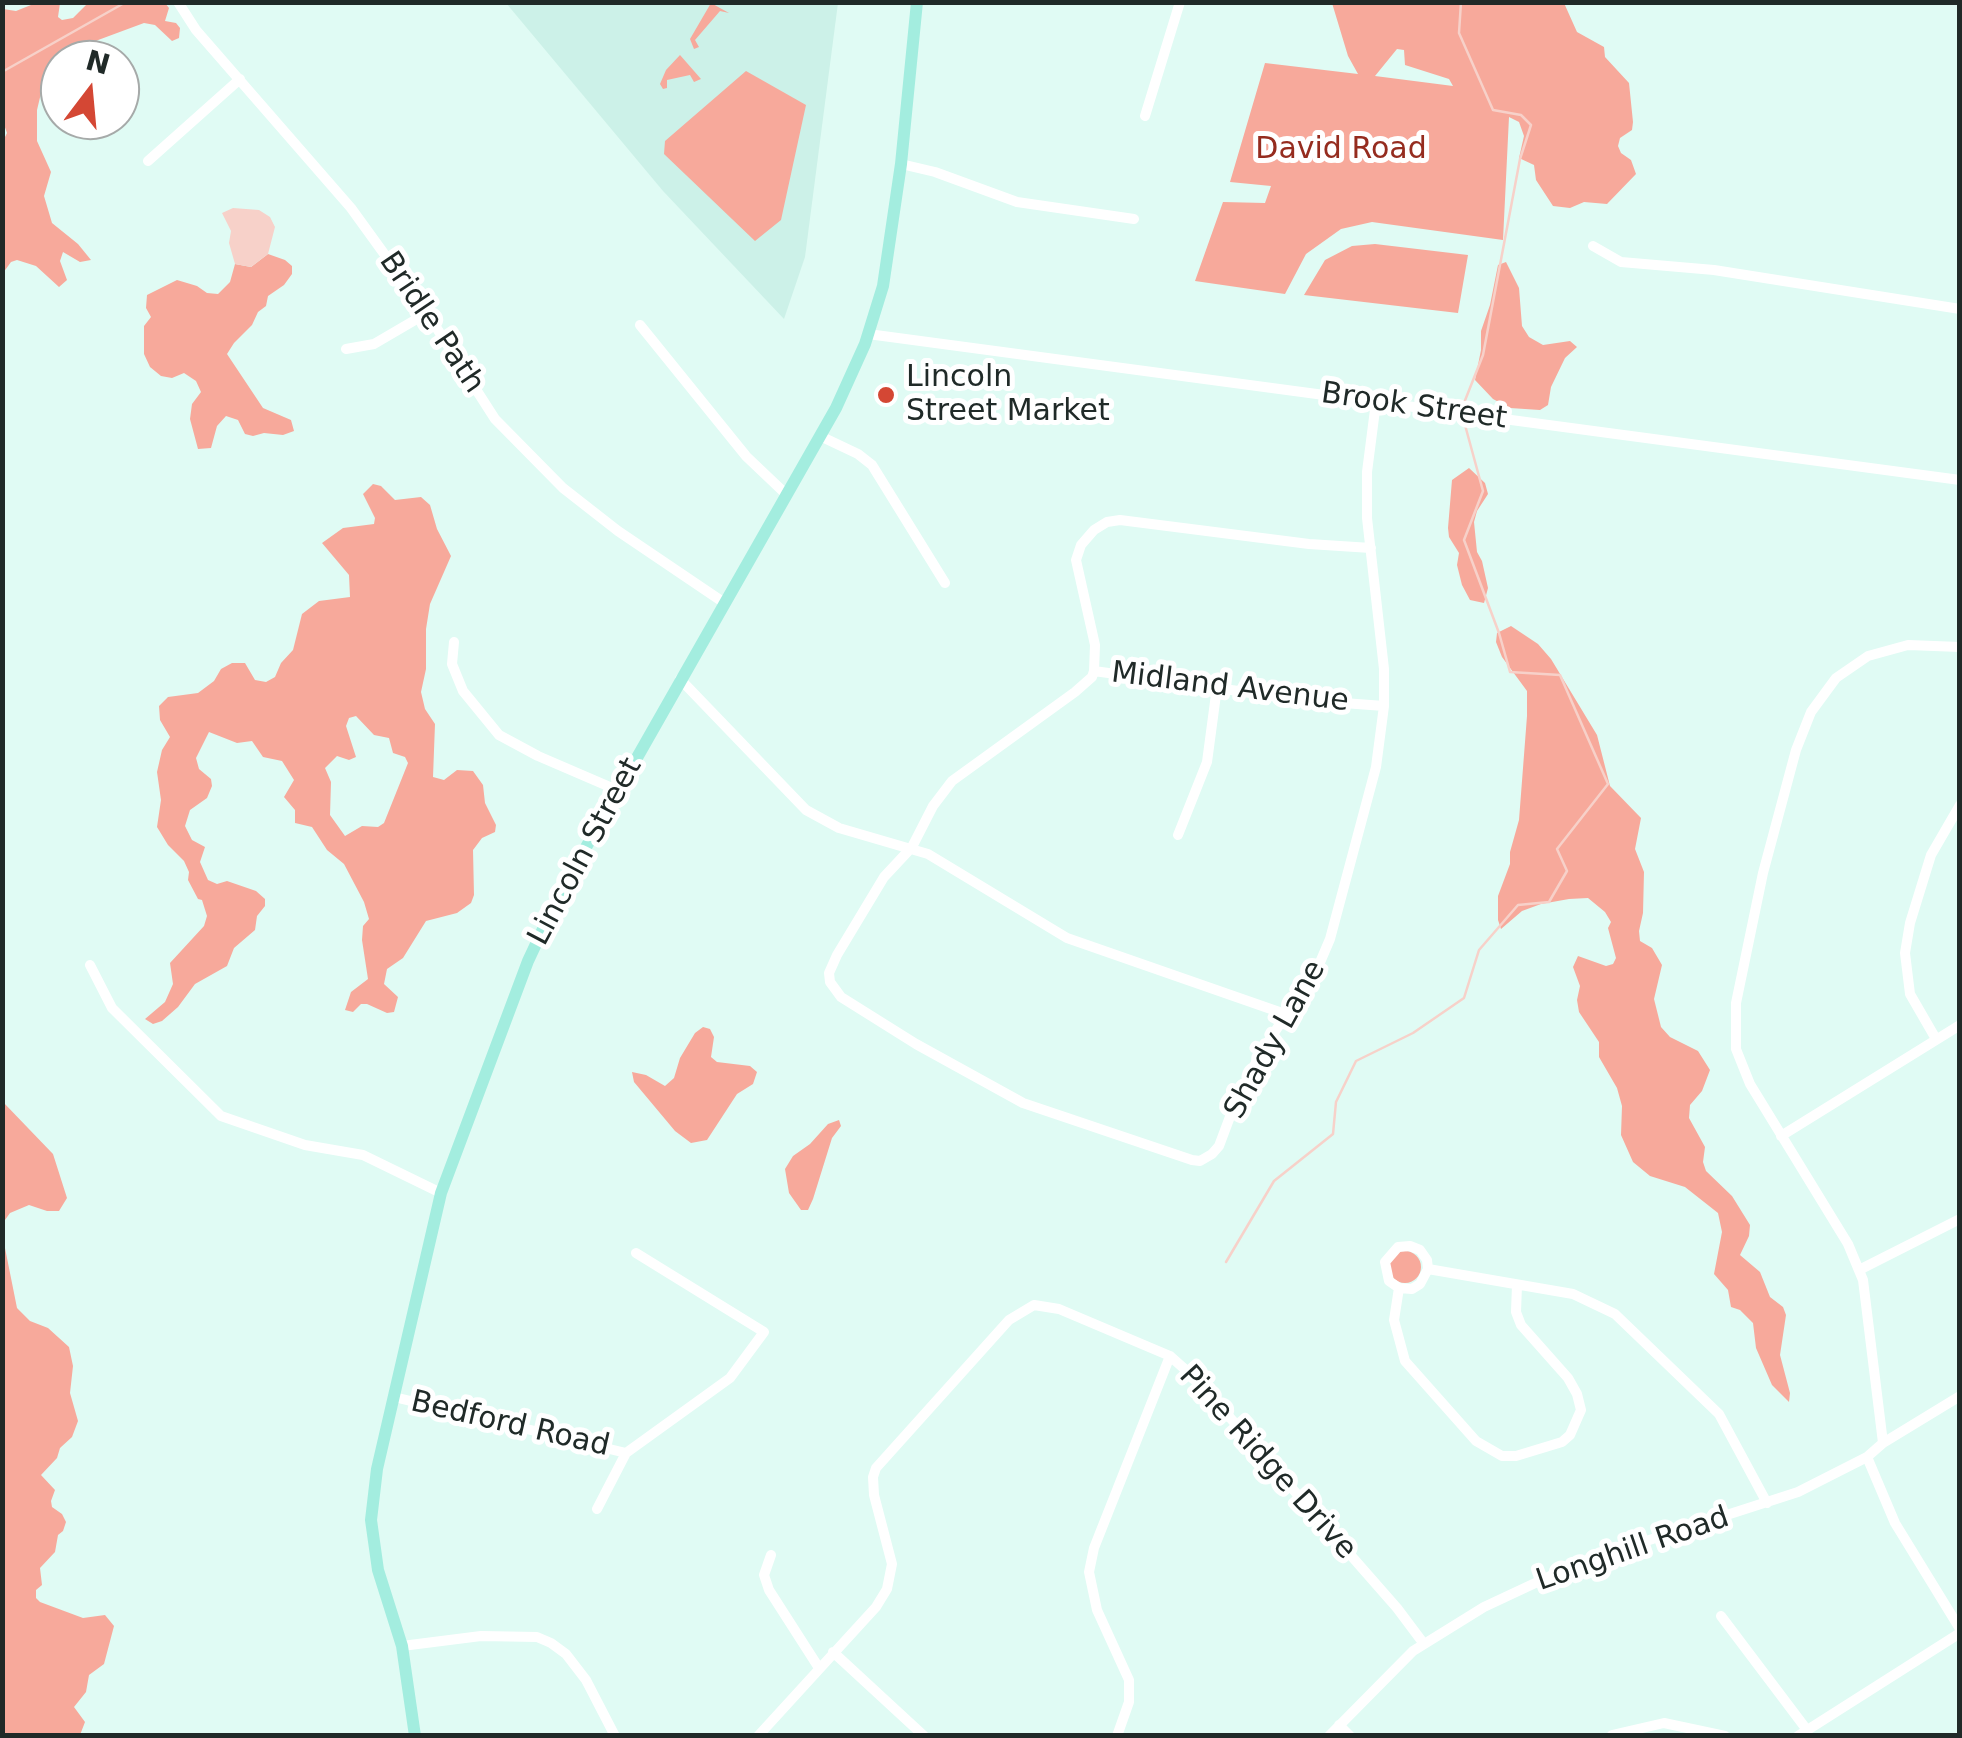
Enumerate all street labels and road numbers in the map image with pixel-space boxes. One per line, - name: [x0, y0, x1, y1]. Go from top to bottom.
- street label: Bridle Path: [371, 246, 491, 400]
- street label: Brook Street: [1319, 376, 1509, 438]
- street label: Midland Avenue: [1109, 656, 1351, 720]
- street label: Lincoln Street: [522, 752, 650, 952]
- street label: Shady Lane: [1218, 955, 1334, 1125]
- street label: Pine Ridge Drive: [1171, 1359, 1363, 1567]
- street label: Bedford Road: [407, 1385, 613, 1465]
- street label: Longhill Road: [1532, 1500, 1734, 1600]

